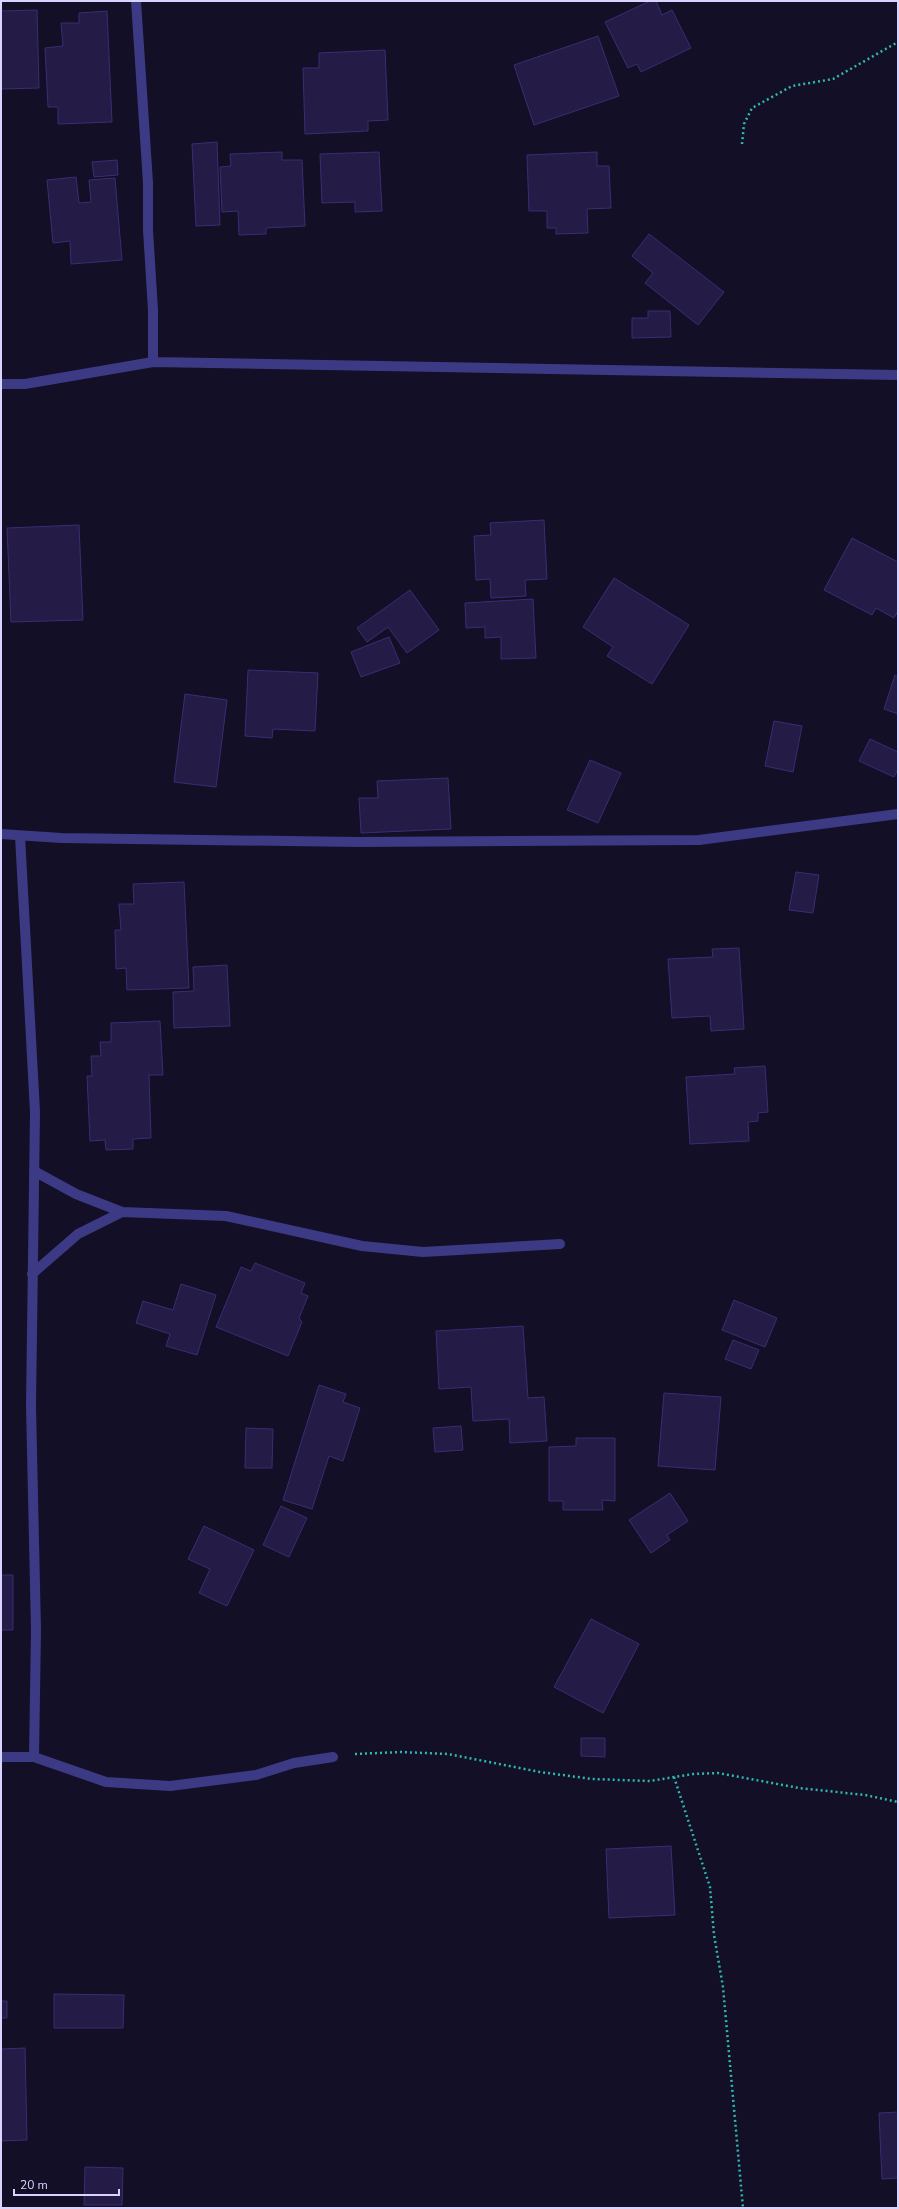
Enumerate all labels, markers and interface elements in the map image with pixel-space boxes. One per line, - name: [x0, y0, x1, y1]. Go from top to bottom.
- scale bar: [14, 2171, 119, 2197]
- text: 20 m: [20, 2177, 48, 2193]

